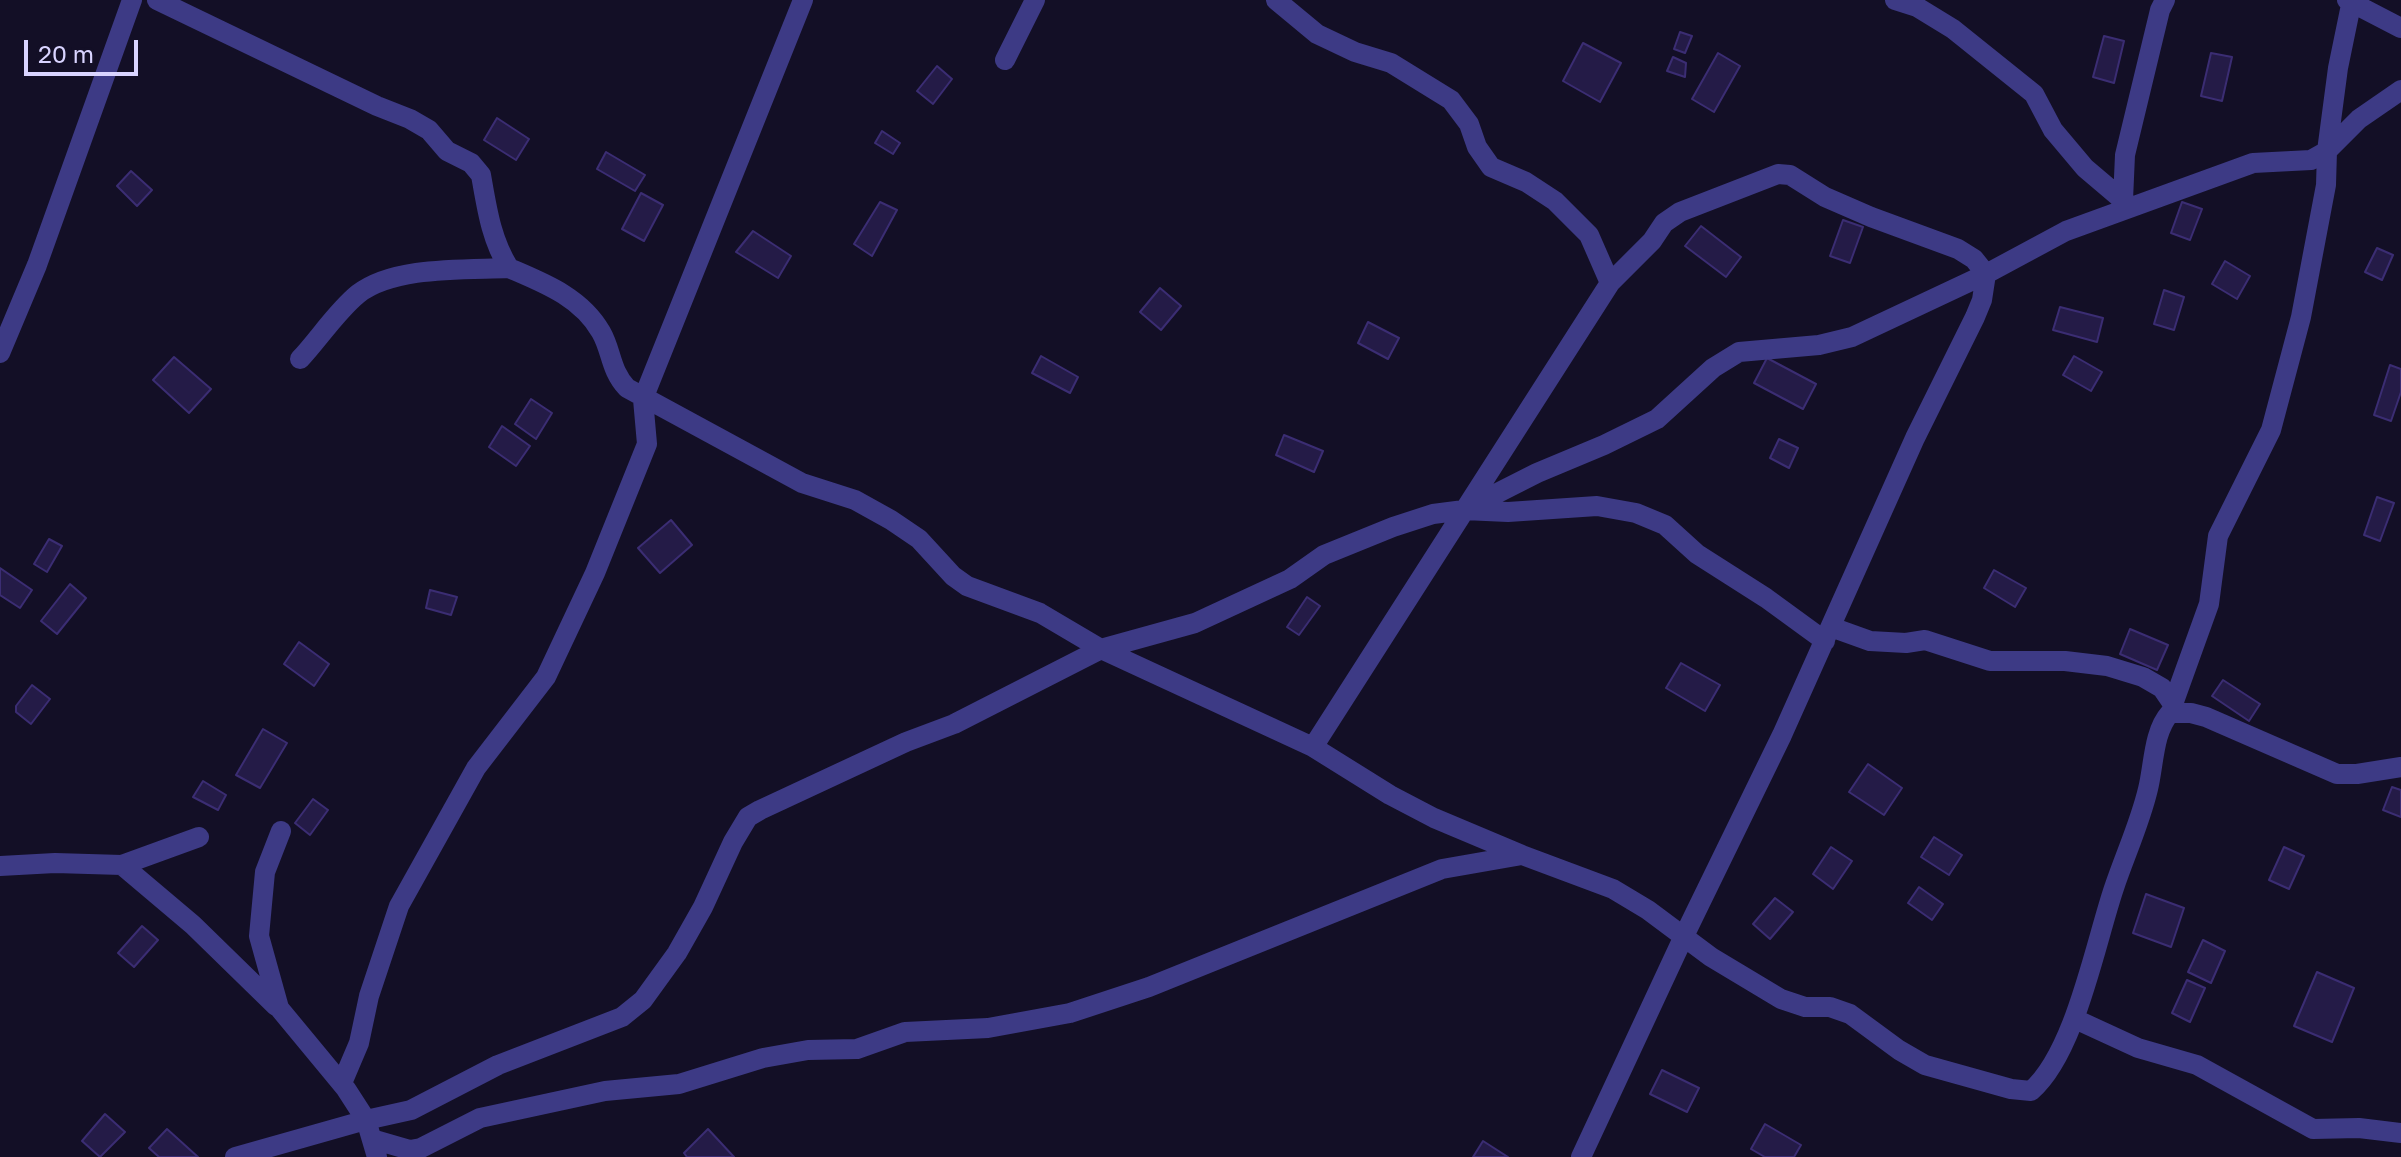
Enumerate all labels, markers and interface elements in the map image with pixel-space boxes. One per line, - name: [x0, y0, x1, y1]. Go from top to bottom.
- scale bar: [28, 24, 142, 74]
- text: 20 m: [38, 39, 94, 68]

